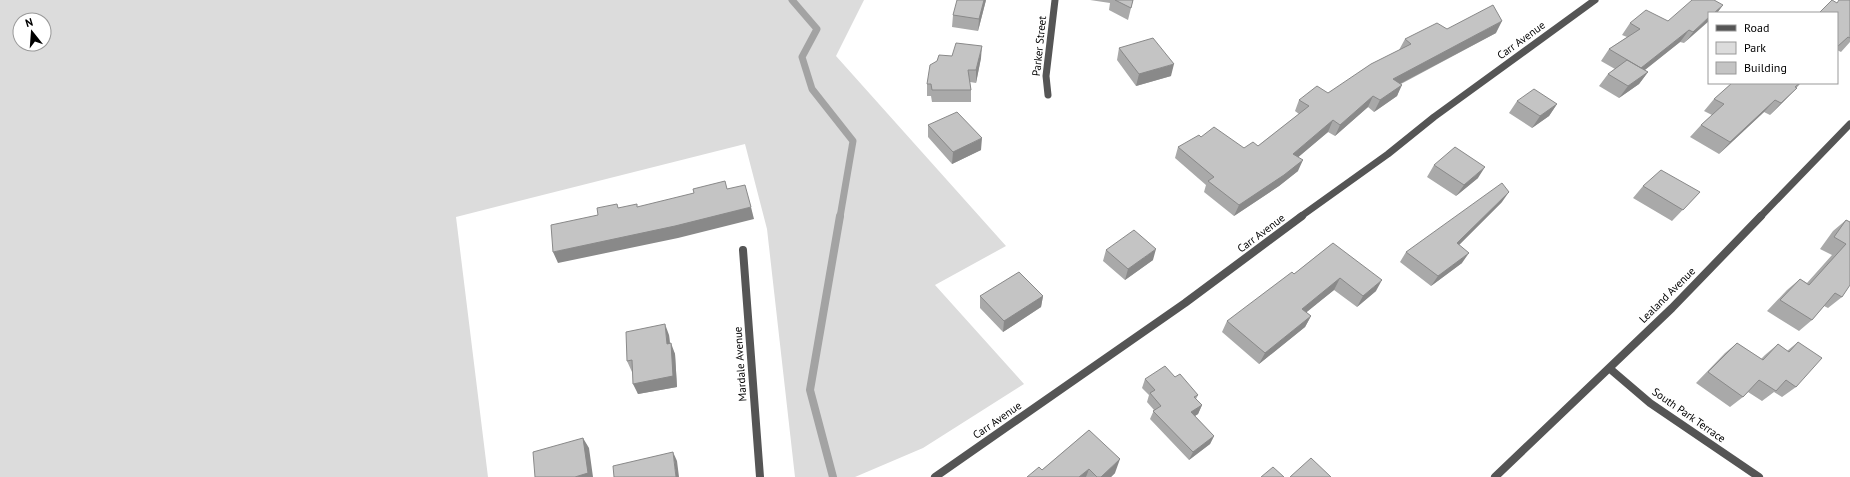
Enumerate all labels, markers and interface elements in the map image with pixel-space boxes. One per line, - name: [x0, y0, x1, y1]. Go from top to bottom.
- north arrow: [12, 12, 52, 52]
- legend: [1708, 12, 1838, 84]
- text: N: [24, 15, 35, 30]
- street label: Parker Street: [1029, 15, 1049, 77]
- street label: Carr Avenue: [1494, 18, 1548, 62]
- text: Road: [1744, 20, 1769, 35]
- text: Park: [1744, 40, 1766, 55]
- text: Building: [1744, 60, 1787, 75]
- street label: Carr Avenue: [1234, 210, 1288, 255]
- street label: Lealand Avenue: [1636, 264, 1698, 326]
- street label: Mardale Avenue: [730, 326, 750, 402]
- street label: South Park Terrace: [1650, 384, 1729, 446]
- street label: Carr Avenue: [970, 398, 1024, 442]

